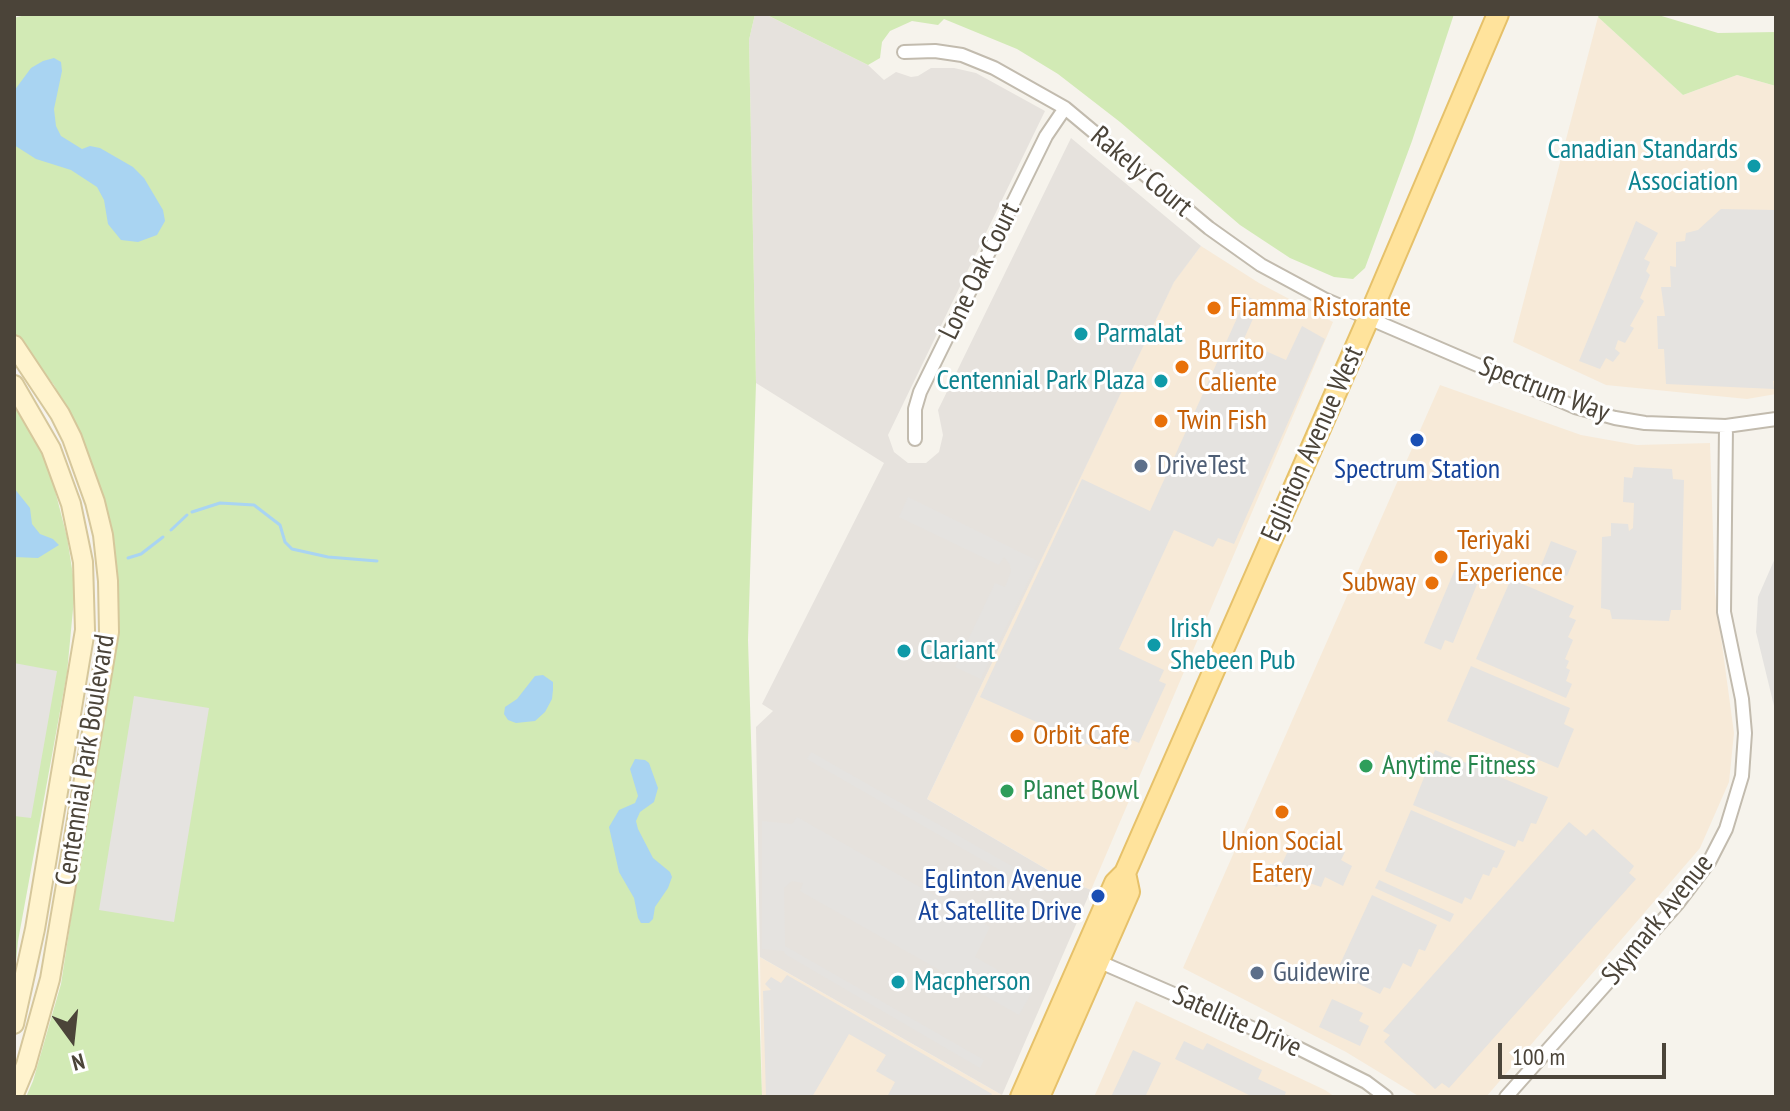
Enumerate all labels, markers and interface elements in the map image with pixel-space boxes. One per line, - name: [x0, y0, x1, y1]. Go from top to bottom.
- street label: Rakely Court: [1083, 120, 1199, 224]
- place label: Canadian Standards Association: [1547, 133, 1738, 199]
- marker: Canadian Standards Association: [1745, 157, 1763, 175]
- street label: Lone Oak Court: [932, 197, 1028, 345]
- place label: Fiamma Ristorante: [1230, 291, 1411, 325]
- marker: Fiamma Ristorante: [1205, 299, 1223, 317]
- place label: Parmalat: [1097, 317, 1183, 351]
- marker: Parmalat: [1072, 325, 1090, 343]
- place label: Burrito Caliente: [1198, 334, 1277, 400]
- street label: Eglinton Avenue West: [1255, 341, 1371, 547]
- street label: Spectrum Way: [1474, 350, 1614, 430]
- marker: Burrito Caliente: [1173, 358, 1191, 376]
- place label: Centennial Park Plaza: [937, 364, 1145, 398]
- marker: Centennial Park Plaza: [1152, 372, 1170, 390]
- place label: Twin Fish: [1177, 404, 1267, 438]
- marker: Twin Fish: [1152, 412, 1170, 430]
- marker: Spectrum Station: [1408, 431, 1426, 449]
- place label: DriveTest: [1157, 449, 1246, 483]
- place label: Spectrum Station: [1334, 453, 1500, 487]
- marker: DriveTest: [1132, 457, 1150, 475]
- place label: Teriyaki Experience: [1457, 524, 1563, 590]
- marker: Teriyaki Experience: [1432, 548, 1450, 566]
- place label: Subway: [1342, 566, 1416, 600]
- marker: Subway: [1423, 574, 1441, 592]
- place label: Irish Shebeen Pub: [1170, 612, 1295, 678]
- street label: Centennial Park Boulevard: [50, 632, 122, 888]
- place label: Clariant: [920, 634, 995, 668]
- marker: Irish Shebeen Pub: [1145, 636, 1163, 654]
- marker: Clariant: [895, 642, 913, 660]
- place label: Orbit Cafe: [1033, 719, 1130, 753]
- marker: Orbit Cafe: [1008, 727, 1026, 745]
- place label: Anytime Fitness: [1382, 749, 1536, 783]
- marker: Anytime Fitness: [1357, 757, 1375, 775]
- place label: Planet Bowl: [1023, 774, 1139, 808]
- marker: Planet Bowl: [998, 782, 1016, 800]
- marker: Union Social Eatery: [1273, 803, 1291, 821]
- place label: Union Social Eatery: [1221, 825, 1343, 891]
- street label: Skymark Avenue: [1595, 848, 1721, 992]
- place label: Eglinton Avenue At Satellite Drive: [918, 863, 1082, 929]
- marker: Eglinton Avenue At Satellite Drive: [1089, 887, 1107, 905]
- place label: Guidewire: [1273, 956, 1370, 990]
- marker: Guidewire: [1248, 964, 1266, 982]
- place label: Macpherson: [914, 965, 1031, 999]
- marker: Macpherson: [889, 973, 907, 991]
- street label: Satellite Drive: [1167, 979, 1307, 1065]
- north arrow: [32, 999, 112, 1079]
- scale bar: [1502, 1027, 1670, 1077]
- text: 100 m: [1512, 1041, 1565, 1072]
- text: N: [69, 1047, 88, 1077]

